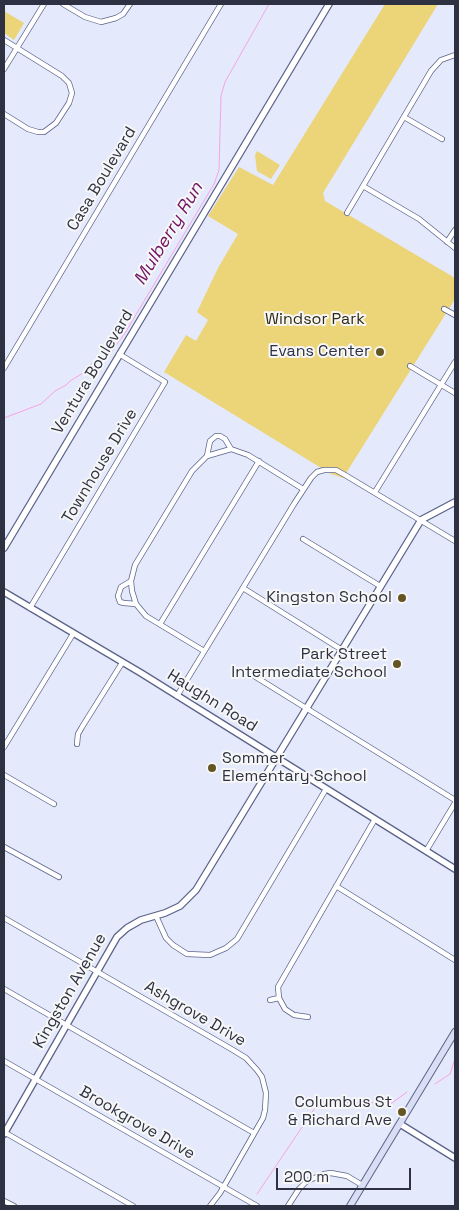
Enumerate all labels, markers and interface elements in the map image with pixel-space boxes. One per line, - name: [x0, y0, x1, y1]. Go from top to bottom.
- street label: Casa Boulevard: [63, 123, 141, 235]
- water label: Mulberry Run: [130, 179, 208, 289]
- street label: Ventura Boulevard: [48, 306, 138, 438]
- park label: Windsor Park: [265, 310, 365, 330]
- place label: Evans Center: [269, 342, 370, 362]
- marker: Evans Center: [374, 346, 386, 358]
- street label: Townhouse Drive: [58, 405, 142, 527]
- place label: Kingston School: [266, 588, 392, 608]
- marker: Kingston School: [396, 592, 408, 604]
- place label: Park Street Intermediate School: [231, 645, 387, 683]
- marker: Park Street Intermediate School: [391, 658, 403, 670]
- street label: Haughn Road: [163, 666, 261, 736]
- place label: Sommer Elementary School: [222, 749, 367, 787]
- marker: Sommer Elementary School: [206, 762, 218, 774]
- street label: Kingston Avenue: [29, 930, 111, 1052]
- street label: Ashgrove Drive: [141, 977, 249, 1051]
- street label: Brookgrove Drive: [76, 1082, 198, 1164]
- place label: Columbus St & Richard Ave: [288, 1093, 392, 1131]
- marker: Columbus St & Richard Ave: [396, 1106, 408, 1118]
- scale bar: [279, 1158, 414, 1190]
- text: 200 m: [284, 1167, 329, 1186]

